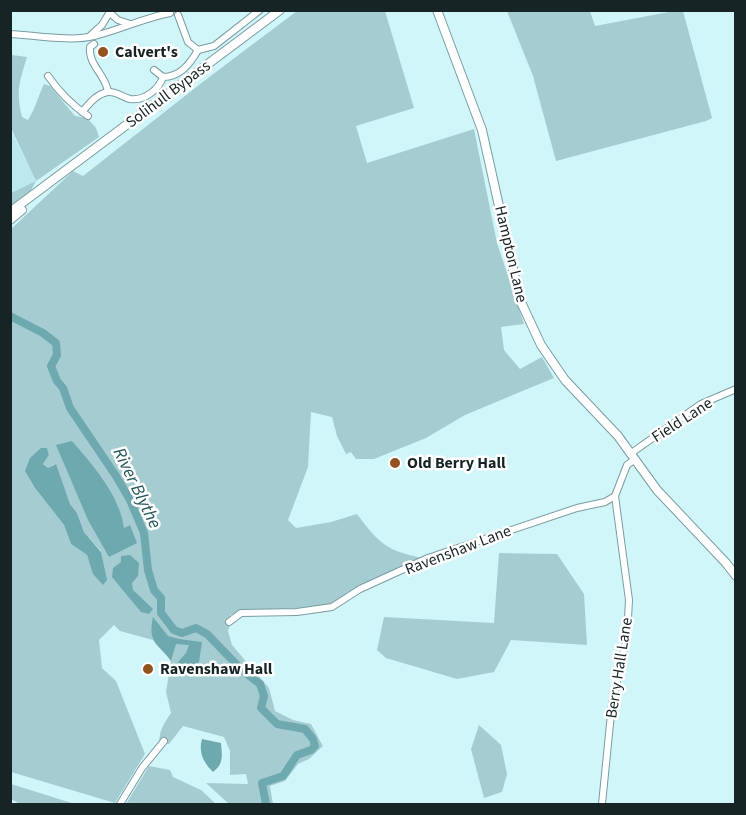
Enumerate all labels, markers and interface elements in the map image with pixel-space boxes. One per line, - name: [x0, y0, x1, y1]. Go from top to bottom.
- place label: Calvert's: [115, 41, 178, 63]
- marker: Calvert's: [96, 45, 110, 59]
- street label: Solihull Bypass: [121, 55, 215, 133]
- street label: Hampton Lane: [489, 203, 533, 305]
- street label: Field Lane: [647, 392, 717, 448]
- water label: River Blythe: [107, 443, 168, 533]
- place label: Old Berry Hall: [407, 452, 506, 474]
- marker: Old Berry Hall: [388, 456, 402, 470]
- street label: Ravenshaw Lane: [402, 520, 514, 580]
- street label: Berry Hall Lane: [600, 616, 638, 720]
- place label: Ravenshaw Hall: [160, 658, 273, 680]
- marker: Ravenshaw Hall: [141, 662, 155, 676]

